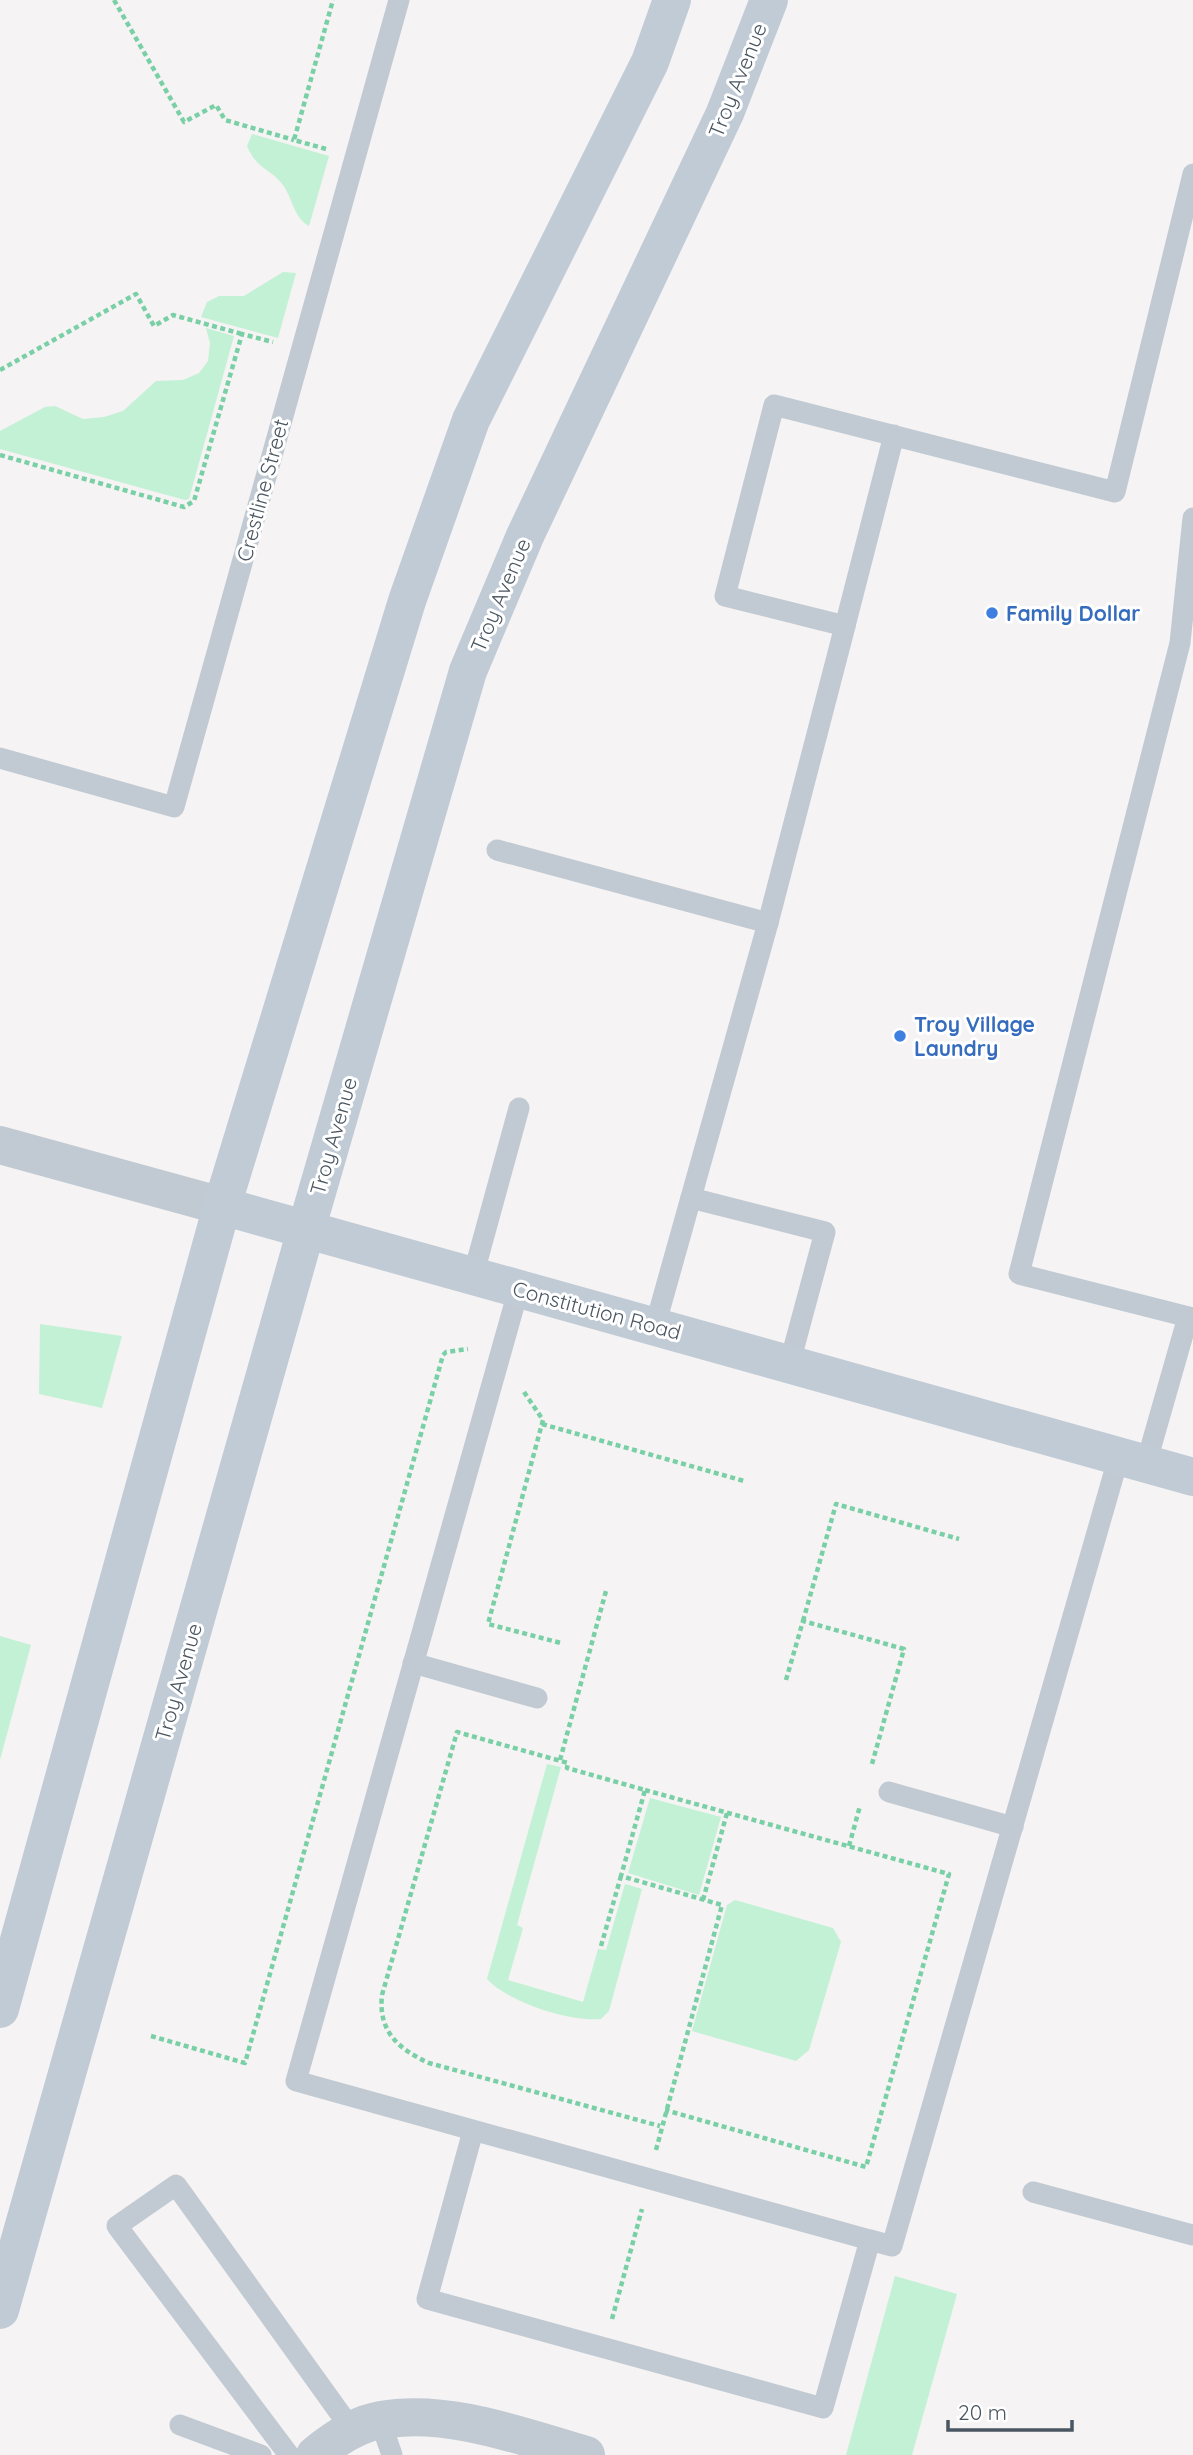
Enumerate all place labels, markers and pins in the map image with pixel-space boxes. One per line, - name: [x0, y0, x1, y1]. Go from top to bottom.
- place label: Family Dollar: [1006, 600, 1140, 626]
- marker: Family Dollar: [984, 605, 1000, 621]
- place label: Troy Village Laundry: [914, 1011, 1035, 1061]
- marker: Troy Village Laundry: [892, 1028, 908, 1044]

